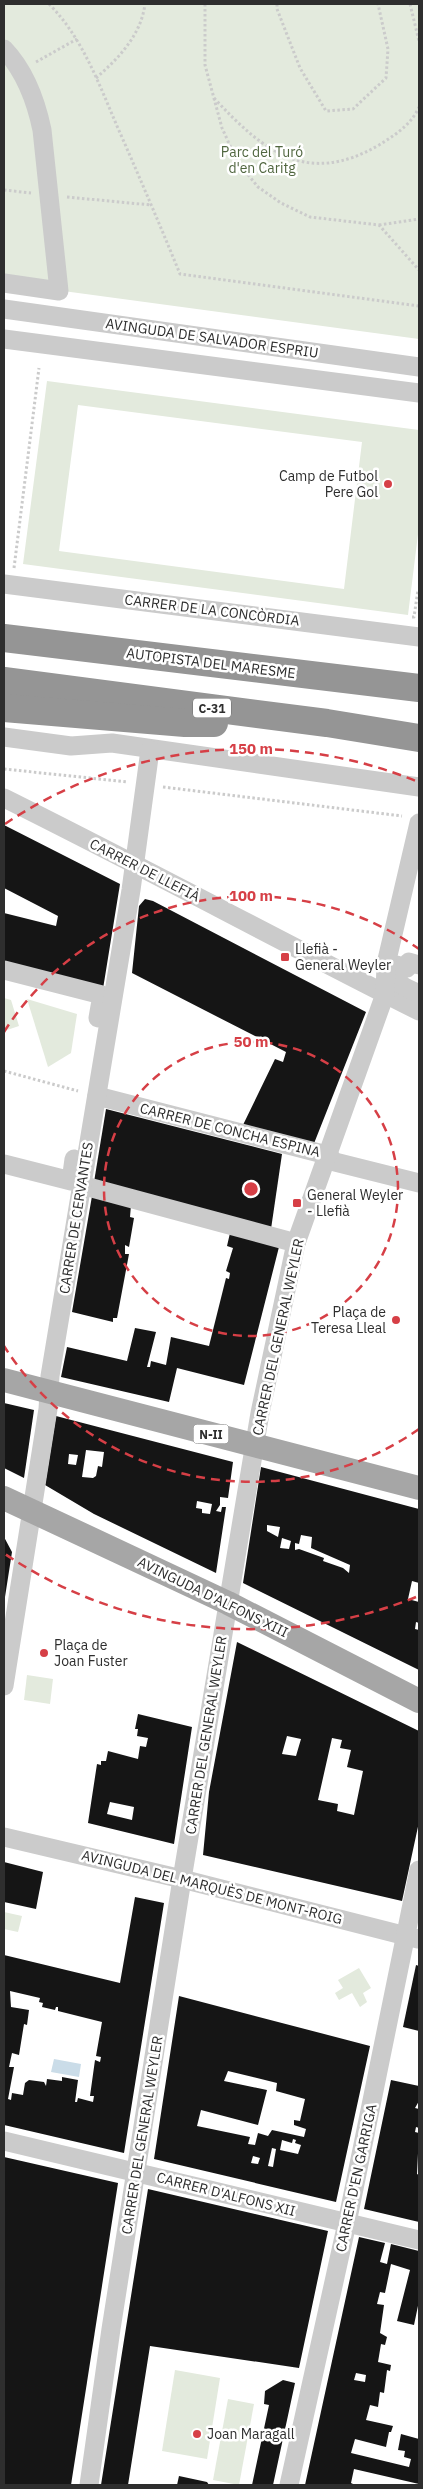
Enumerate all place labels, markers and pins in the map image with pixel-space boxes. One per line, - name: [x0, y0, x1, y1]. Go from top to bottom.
- place label: Camp de Futbol Pere Gol: [279, 467, 378, 501]
- marker: Camp de Futbol Pere Gol: [382, 478, 394, 490]
- place label: Llefià - General Weyler: [295, 940, 391, 974]
- marker: Llefià - General Weyler: [279, 951, 291, 963]
- centre of rings: [242, 1180, 260, 1198]
- place label: General Weyler - Llefià: [307, 1186, 403, 1220]
- marker: General Weyler - Llefià: [291, 1197, 303, 1209]
- place label: Plaça de Teresa Lleal: [311, 1303, 386, 1337]
- marker: Plaça de Teresa Lleal: [390, 1314, 402, 1326]
- place label: Plaça de Joan Fuster: [54, 1636, 128, 1670]
- marker: Plaça de Joan Fuster: [38, 1647, 50, 1659]
- place label: Joan Maragall: [207, 2425, 295, 2443]
- marker: Joan Maragall: [191, 2428, 203, 2440]

